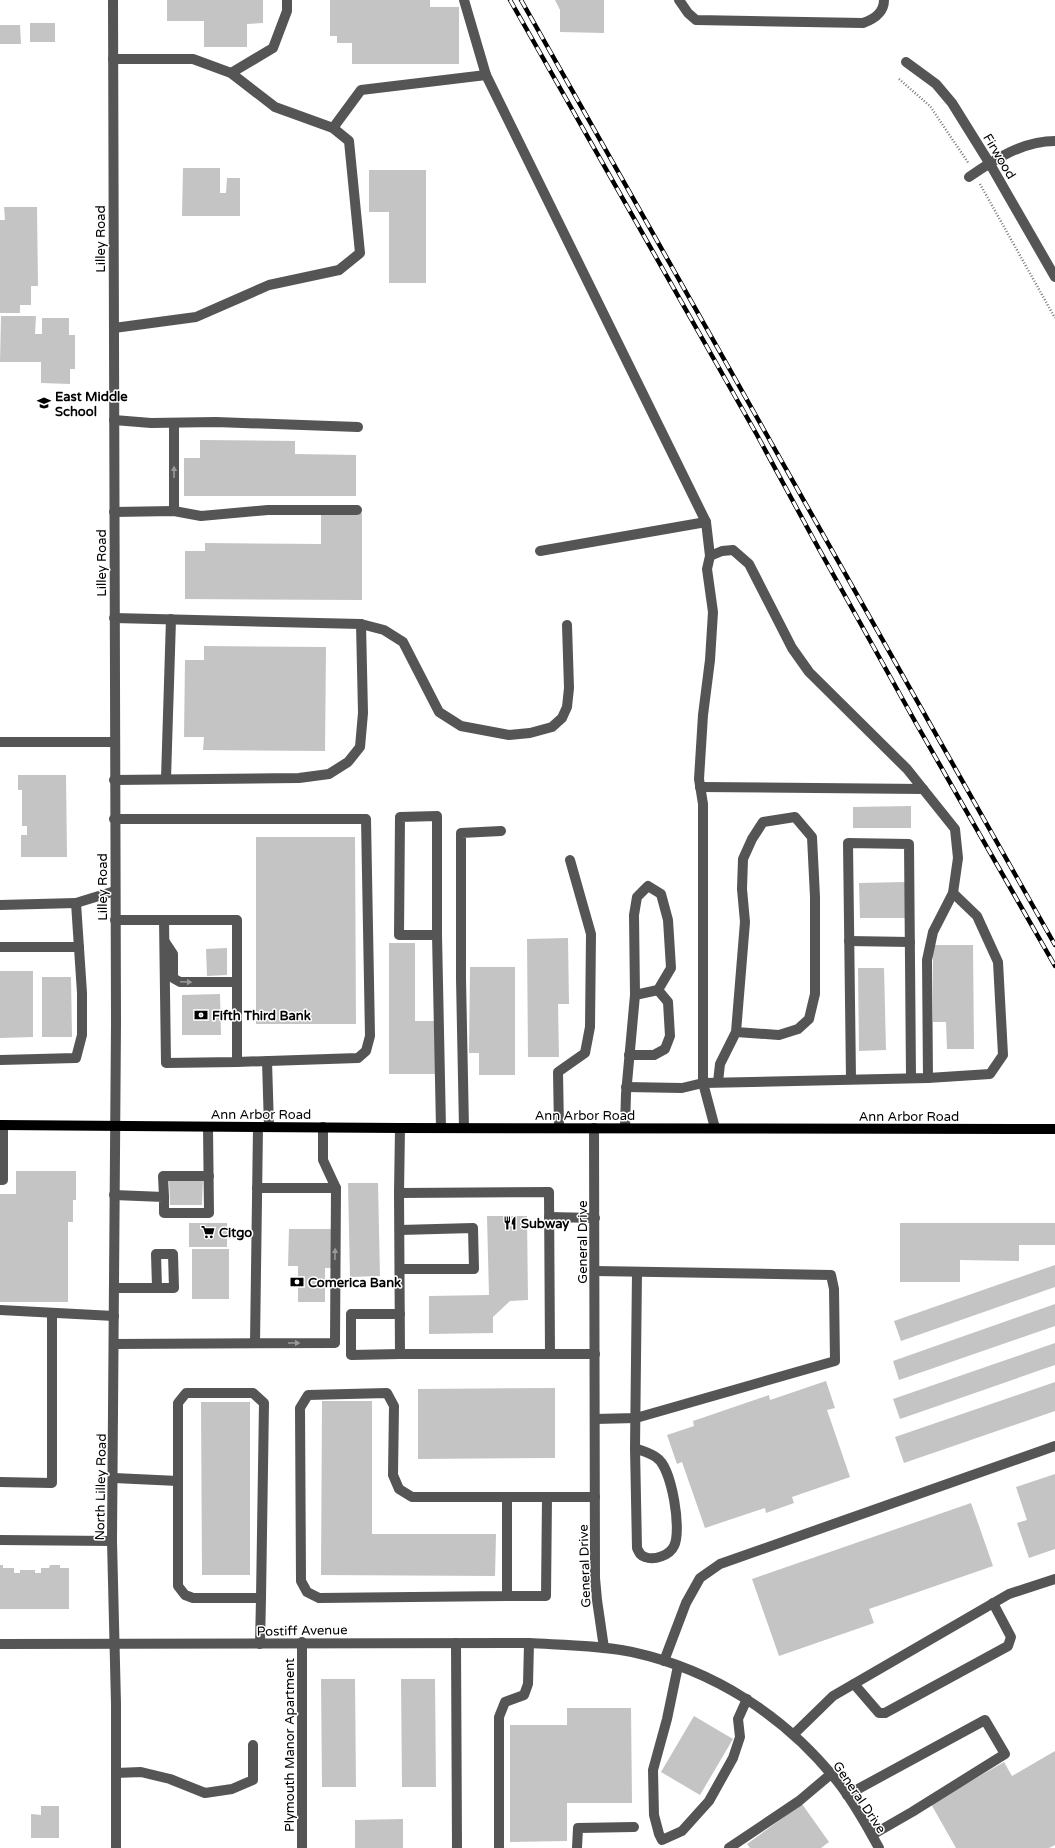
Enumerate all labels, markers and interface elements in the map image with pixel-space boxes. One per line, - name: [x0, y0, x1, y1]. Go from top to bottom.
- street label: Firwood: [979, 131, 1019, 182]
- street label: Lilley Road: [93, 205, 109, 273]
- place label: East Middle School: [55, 389, 128, 420]
- school or university icon: East Middle School: [36, 395, 52, 411]
- one-way arrow: [171, 465, 177, 478]
- street label: Lilley Road: [94, 529, 110, 597]
- street label: Lilley Road: [95, 853, 111, 921]
- one-way arrow: [180, 979, 193, 985]
- bank icon: Fifth Third Bank: [193, 1007, 209, 1023]
- place label: Fifth Third Bank: [212, 1008, 311, 1024]
- street label: Ann Arbor Road: [211, 1107, 311, 1123]
- street label: Ann Arbor Road: [535, 1108, 635, 1124]
- street label: Ann Arbor Road: [859, 1109, 959, 1125]
- street label: General Drive: [575, 1200, 591, 1284]
- restaurant icon: Subway: [502, 1215, 518, 1231]
- place label: Subway: [521, 1216, 569, 1232]
- supermarket icon: Citgo: [200, 1224, 216, 1240]
- place label: Citgo: [219, 1225, 252, 1241]
- one-way arrow: [332, 1247, 338, 1260]
- bank icon: Comerica Bank: [289, 1274, 305, 1290]
- place label: Comerica Bank: [308, 1275, 401, 1291]
- one-way arrow: [288, 1340, 301, 1346]
- street label: North Lilley Road: [92, 1433, 110, 1541]
- street label: General Drive: [576, 1524, 594, 1608]
- street label: Postiff Avenue: [256, 1622, 348, 1640]
- street label: Plymouth Manor Apartment: [282, 1658, 298, 1832]
- street label: General Drive: [829, 1759, 889, 1837]

